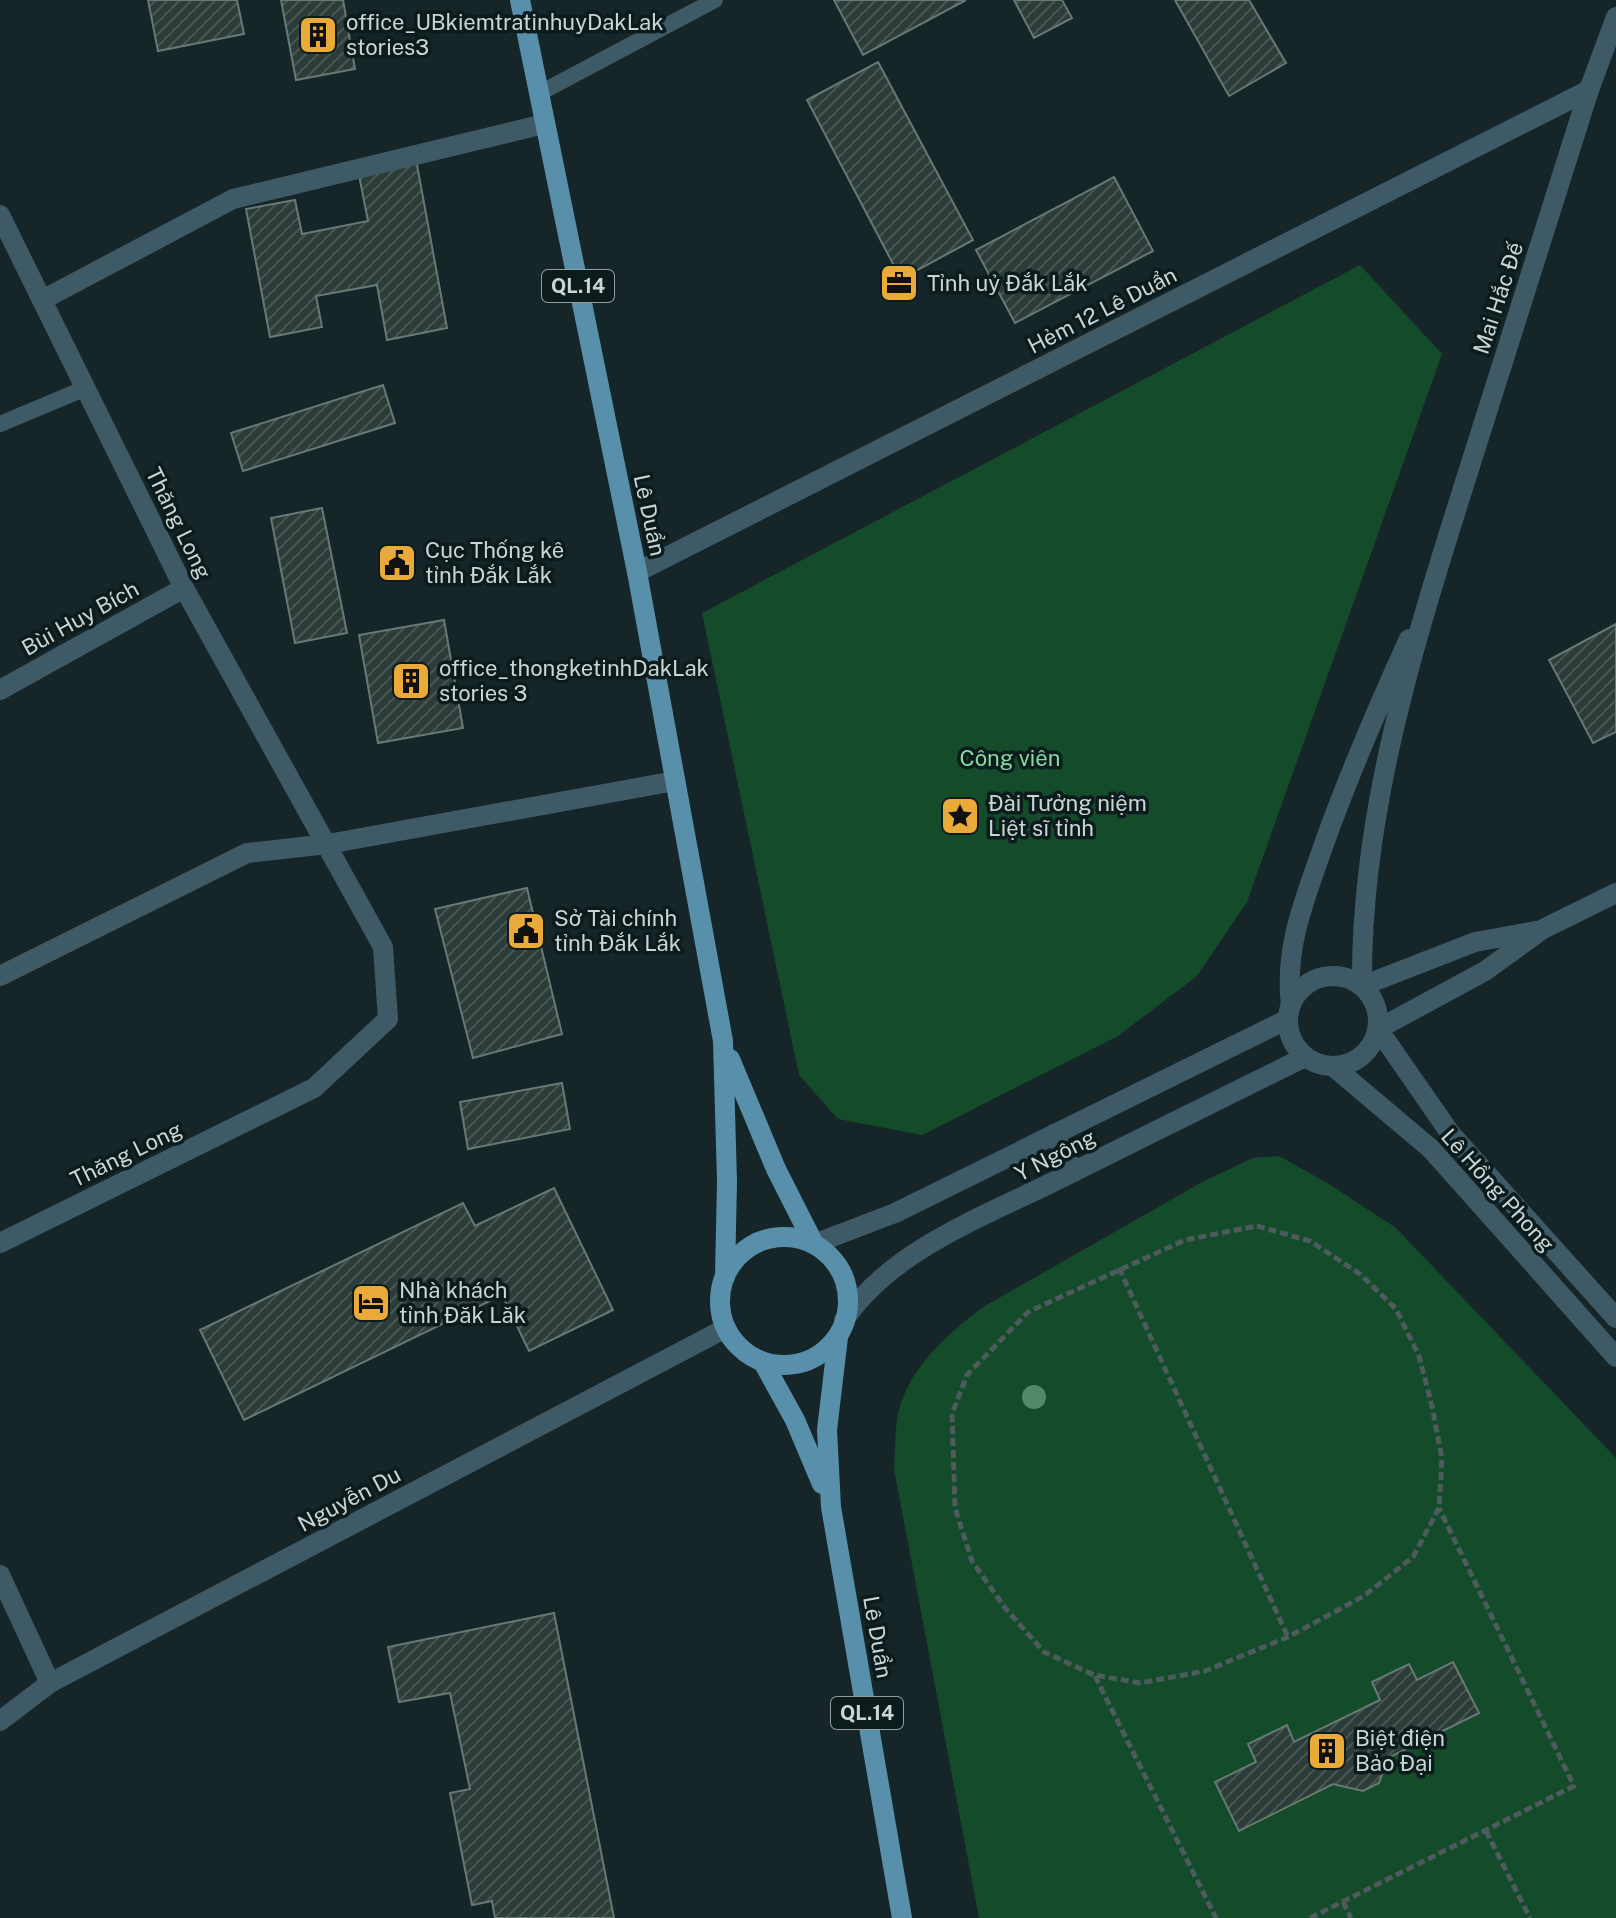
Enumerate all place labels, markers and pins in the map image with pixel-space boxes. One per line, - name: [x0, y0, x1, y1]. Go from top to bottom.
- place label: office_UBkiemtratinhuyDakLak stories3: [346, 9, 664, 60]
- building icon: office_UBkiemtratinhuyDakLak stories3: [297, 14, 339, 56]
- office icon: Tỉnh uỷ Đắk Lắk: [878, 262, 920, 304]
- place label: Tỉnh uỷ Đắk Lắk: [927, 270, 1088, 296]
- place label: Cục Thống kê tỉnh Đắk Lắk: [425, 537, 564, 588]
- public building icon: Cục Thống kê tỉnh Đắk Lắk: [376, 542, 418, 584]
- place label: office_thongketinhDakLak stories 3: [439, 655, 709, 706]
- building icon: office_thongketinhDakLak stories 3: [390, 660, 432, 702]
- place label: Đài Tưởng niệm Liệt sĩ tỉnh: [988, 790, 1147, 841]
- place icon: Đài Tưởng niệm Liệt sĩ tỉnh: [939, 795, 981, 837]
- place label: Sở Tài chính tỉnh Đắk Lắk: [554, 905, 681, 956]
- public building icon: Sở Tài chính tỉnh Đắk Lắk: [505, 910, 547, 952]
- place label: Nhà khách tỉnh Đăk Lăk: [399, 1277, 526, 1328]
- hotel icon: Nhà khách tỉnh Đăk Lăk: [350, 1282, 392, 1324]
- place label: Biệt điện Bảo Đại: [1355, 1725, 1445, 1776]
- building icon: Biệt điện Bảo Đại: [1306, 1730, 1348, 1772]

